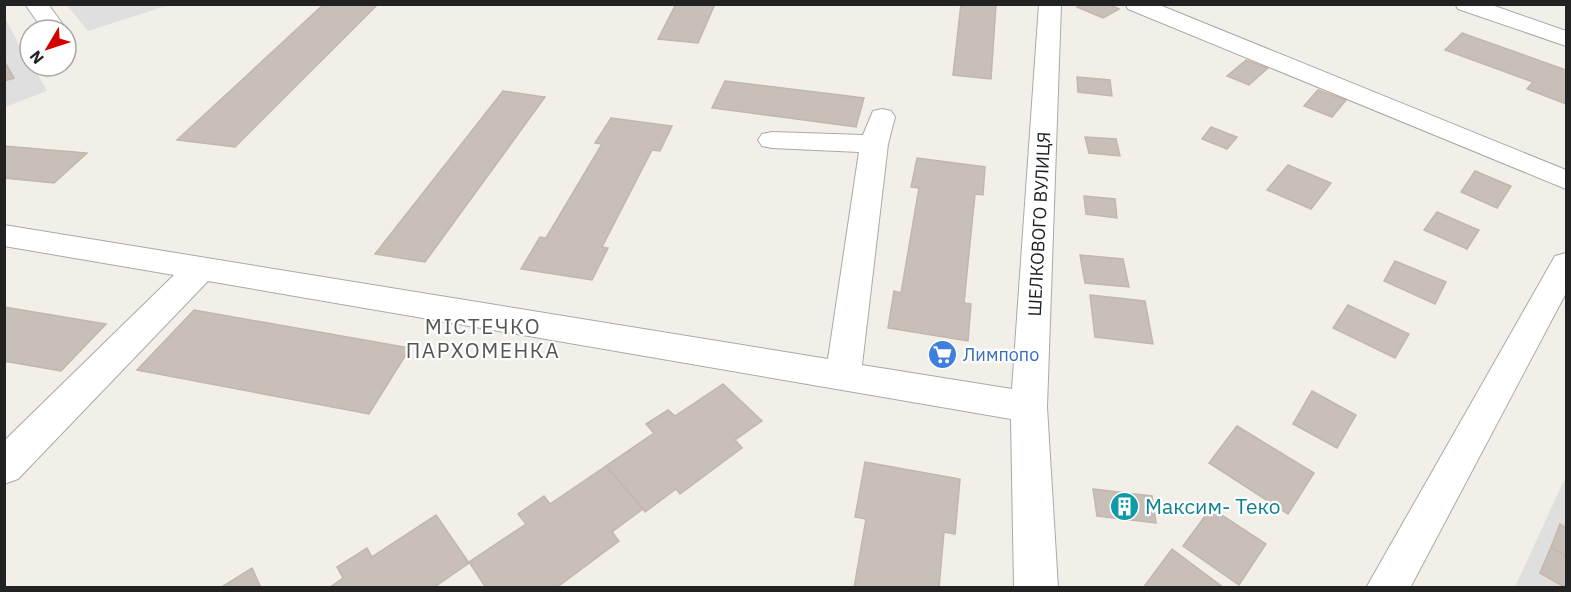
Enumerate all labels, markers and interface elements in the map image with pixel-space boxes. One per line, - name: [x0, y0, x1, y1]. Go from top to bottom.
- north arrow: [18, 18, 78, 78]
- text: N: [25, 47, 48, 68]
- street label: ШЕЛКОВОГО ВУЛИЦЯ: [1023, 131, 1055, 317]
- district label: МІСТЕЧКО ПАРХОМЕНКА: [406, 312, 560, 364]
- supermarket icon: Лимпопо: [926, 338, 958, 370]
- place label: Лимпопо: [963, 343, 1039, 366]
- building icon: Максим- Теко: [1108, 490, 1140, 522]
- place label: Максим- Теко: [1145, 492, 1281, 520]

